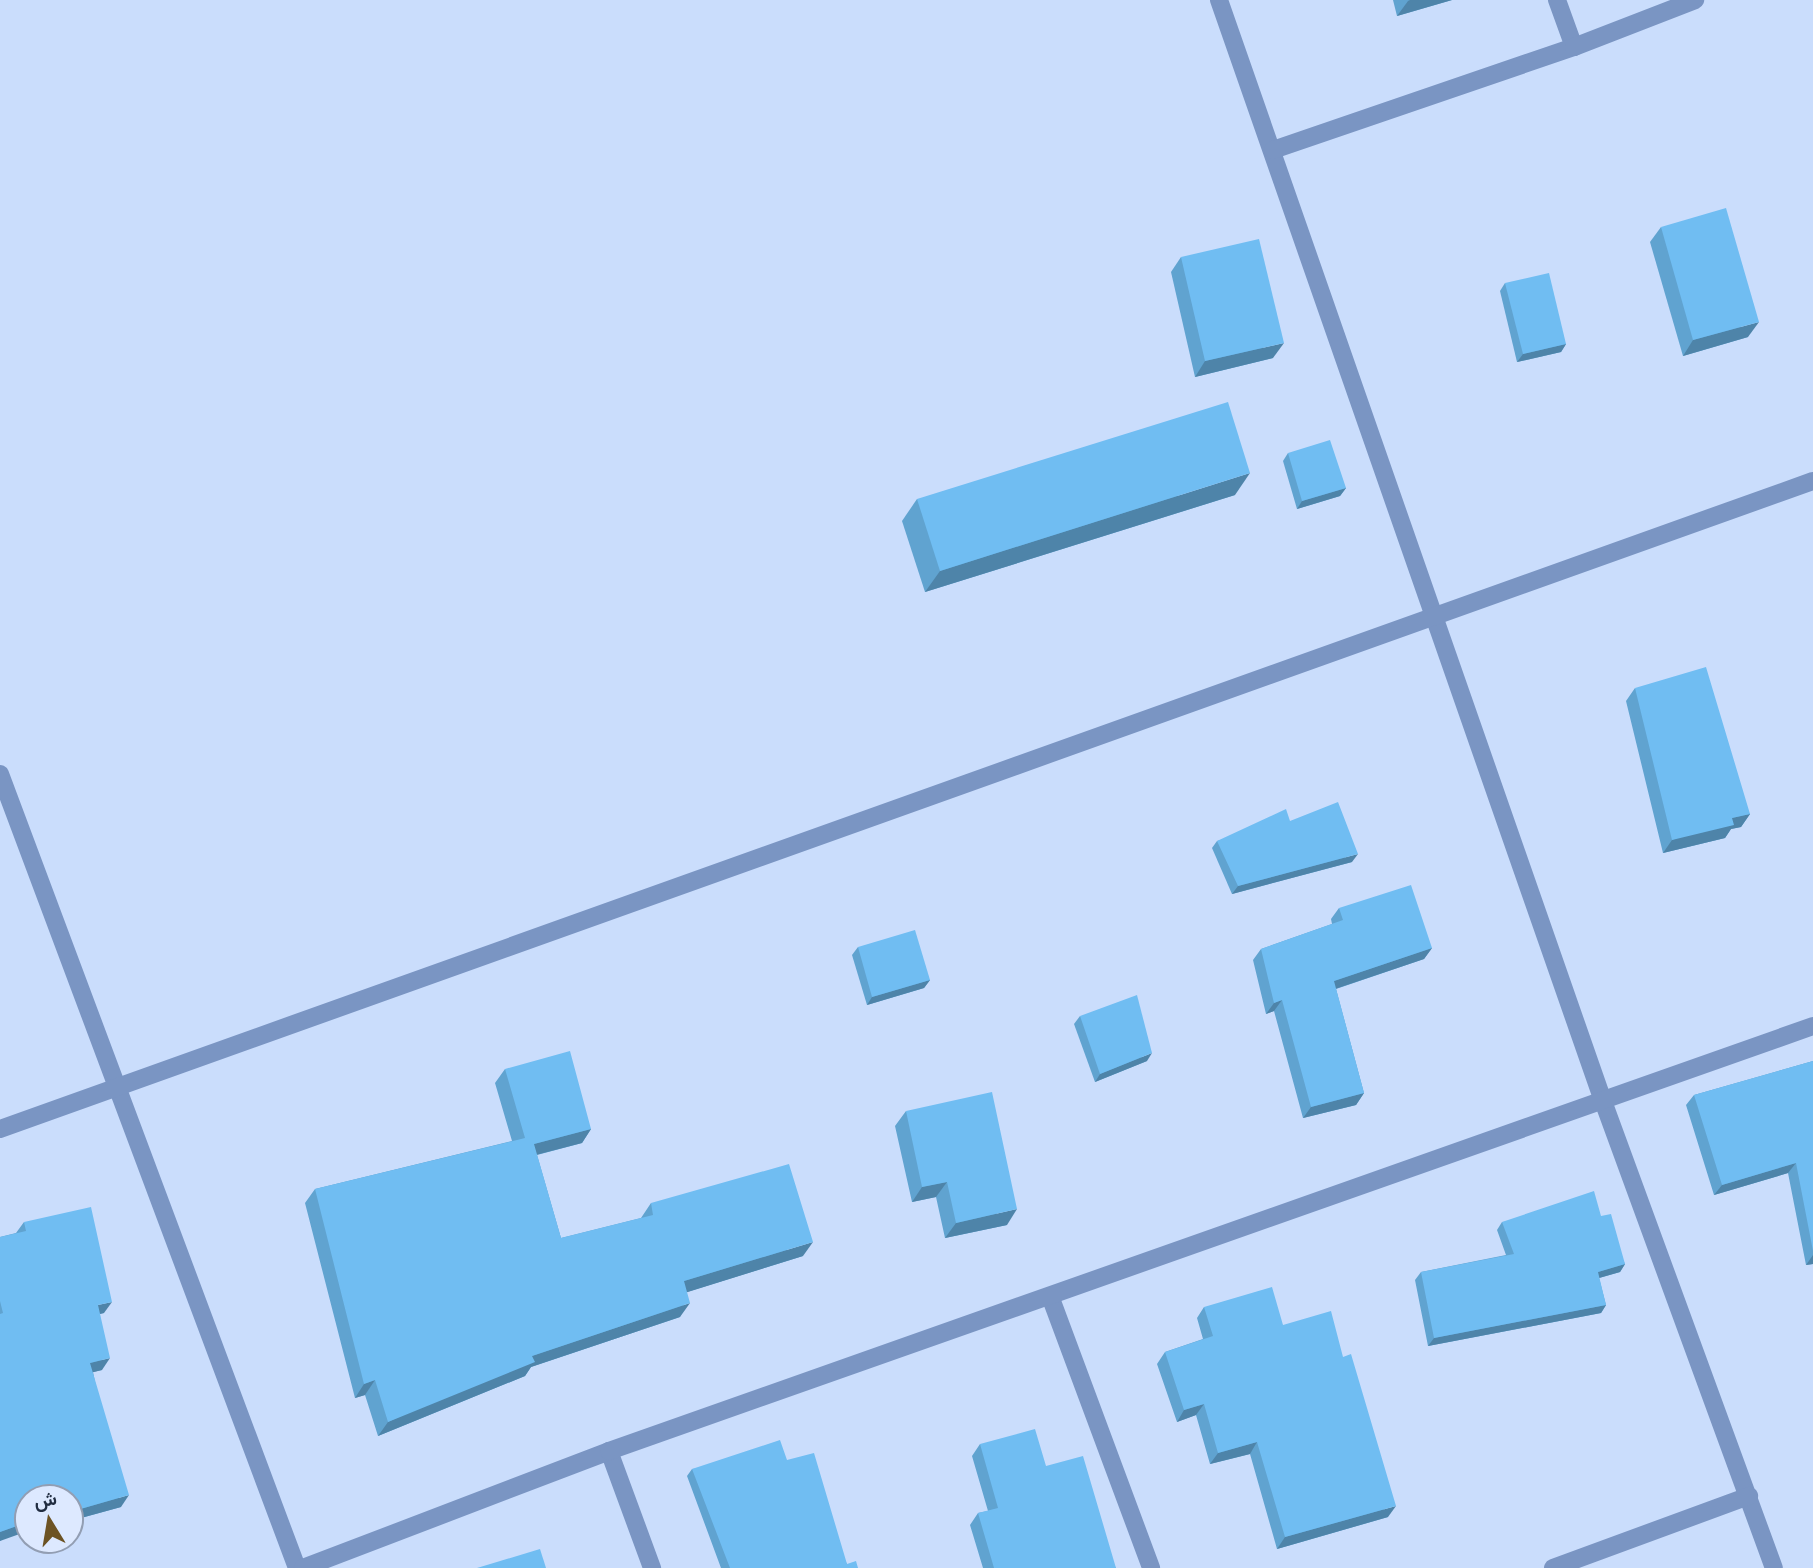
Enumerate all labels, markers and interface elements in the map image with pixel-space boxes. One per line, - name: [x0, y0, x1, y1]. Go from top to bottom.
- north arrow: [14, 1484, 84, 1554]
- text: ش: [32, 1486, 59, 1514]

